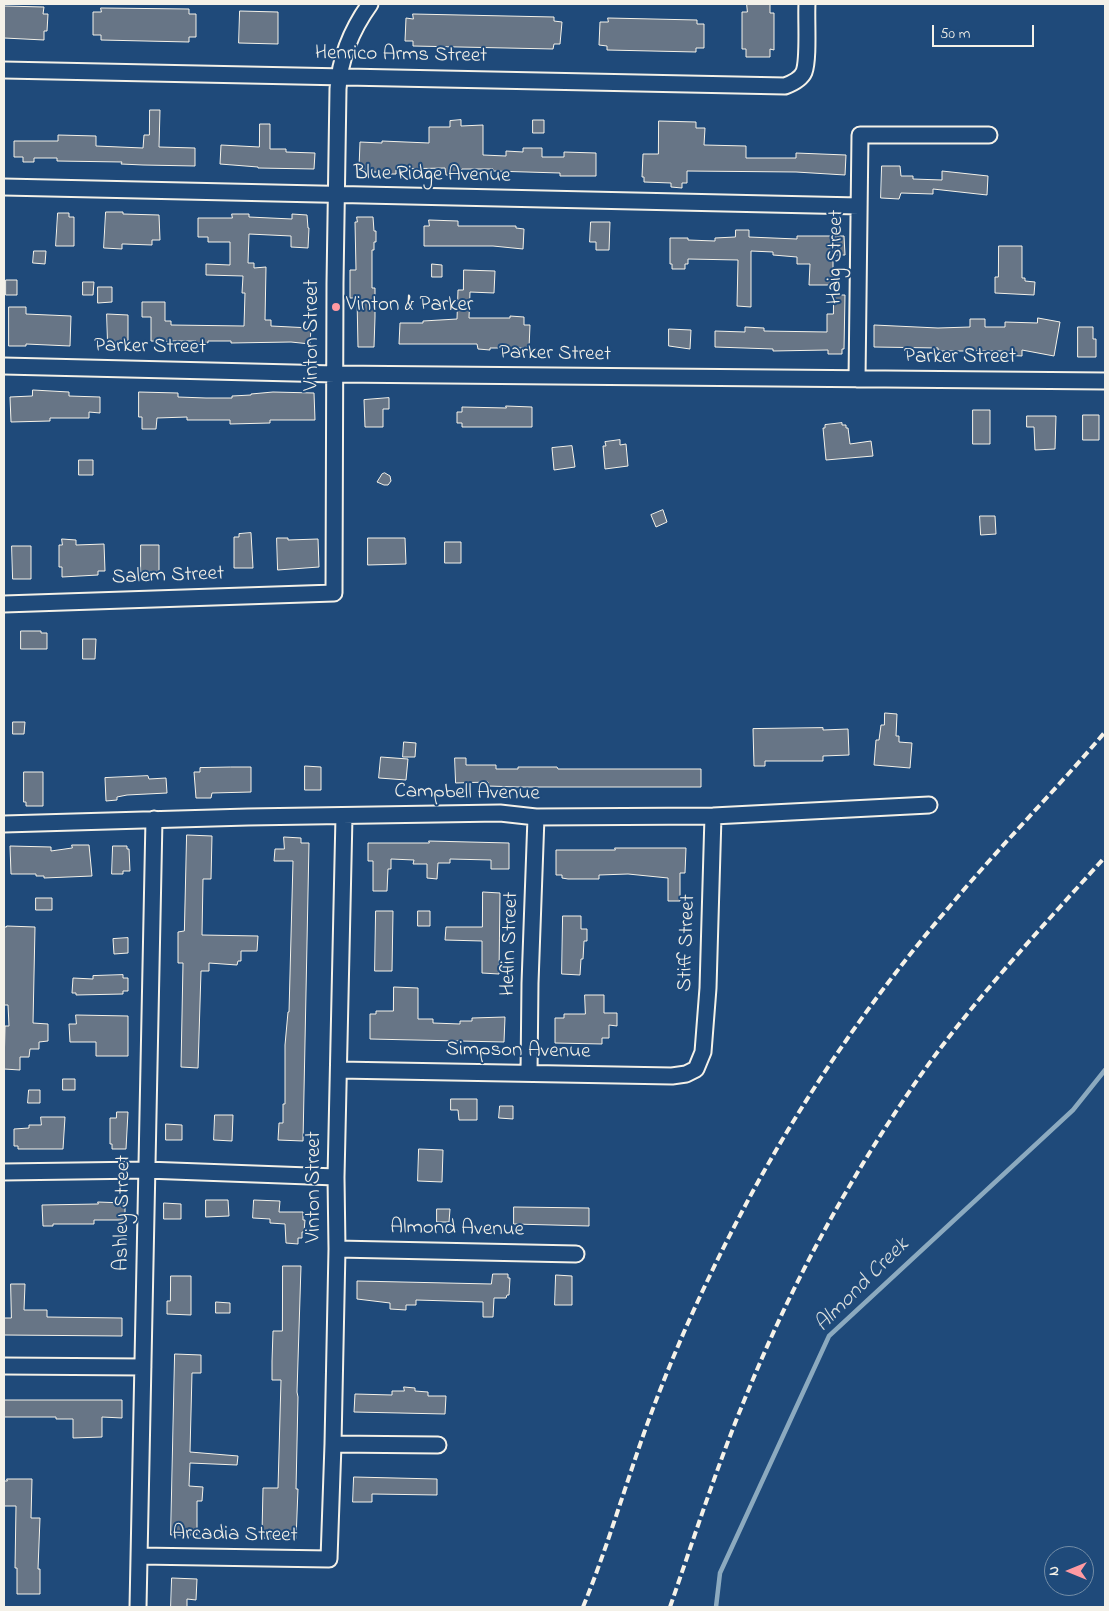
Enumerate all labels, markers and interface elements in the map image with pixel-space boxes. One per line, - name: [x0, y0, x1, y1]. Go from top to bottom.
- scale bar: [934, 15, 1036, 47]
- text: 50 m: [940, 23, 970, 45]
- street label: Henrico Arms Street: [315, 42, 487, 70]
- street label: Blue Ridge Avenue: [353, 162, 511, 190]
- street label: Haig Street: [824, 209, 850, 305]
- street label: Vinton Street: [301, 279, 327, 391]
- place label: Vinton & Parker: [346, 294, 473, 320]
- marker: Vinton & Parker: [330, 301, 342, 313]
- street label: Parker Street: [94, 334, 206, 362]
- street label: Parker Street: [499, 341, 611, 369]
- street label: Parker Street: [904, 346, 1016, 372]
- street label: Salem Street: [111, 562, 225, 592]
- street label: Campbell Avenue: [394, 780, 540, 808]
- street label: Heflin Street: [497, 891, 525, 997]
- street label: Stiff Street: [674, 894, 702, 992]
- street label: Simpson Avenue: [445, 1038, 591, 1066]
- street label: Vinton Street: [303, 1131, 329, 1243]
- street label: Ashley Street: [110, 1155, 138, 1271]
- street label: Almond Avenue: [390, 1216, 524, 1244]
- water label: Almond Creek: [810, 1233, 916, 1339]
- street label: Arcadia Street: [172, 1522, 298, 1550]
- north arrow: [1044, 1546, 1094, 1596]
- text: N: [1044, 1566, 1065, 1576]

